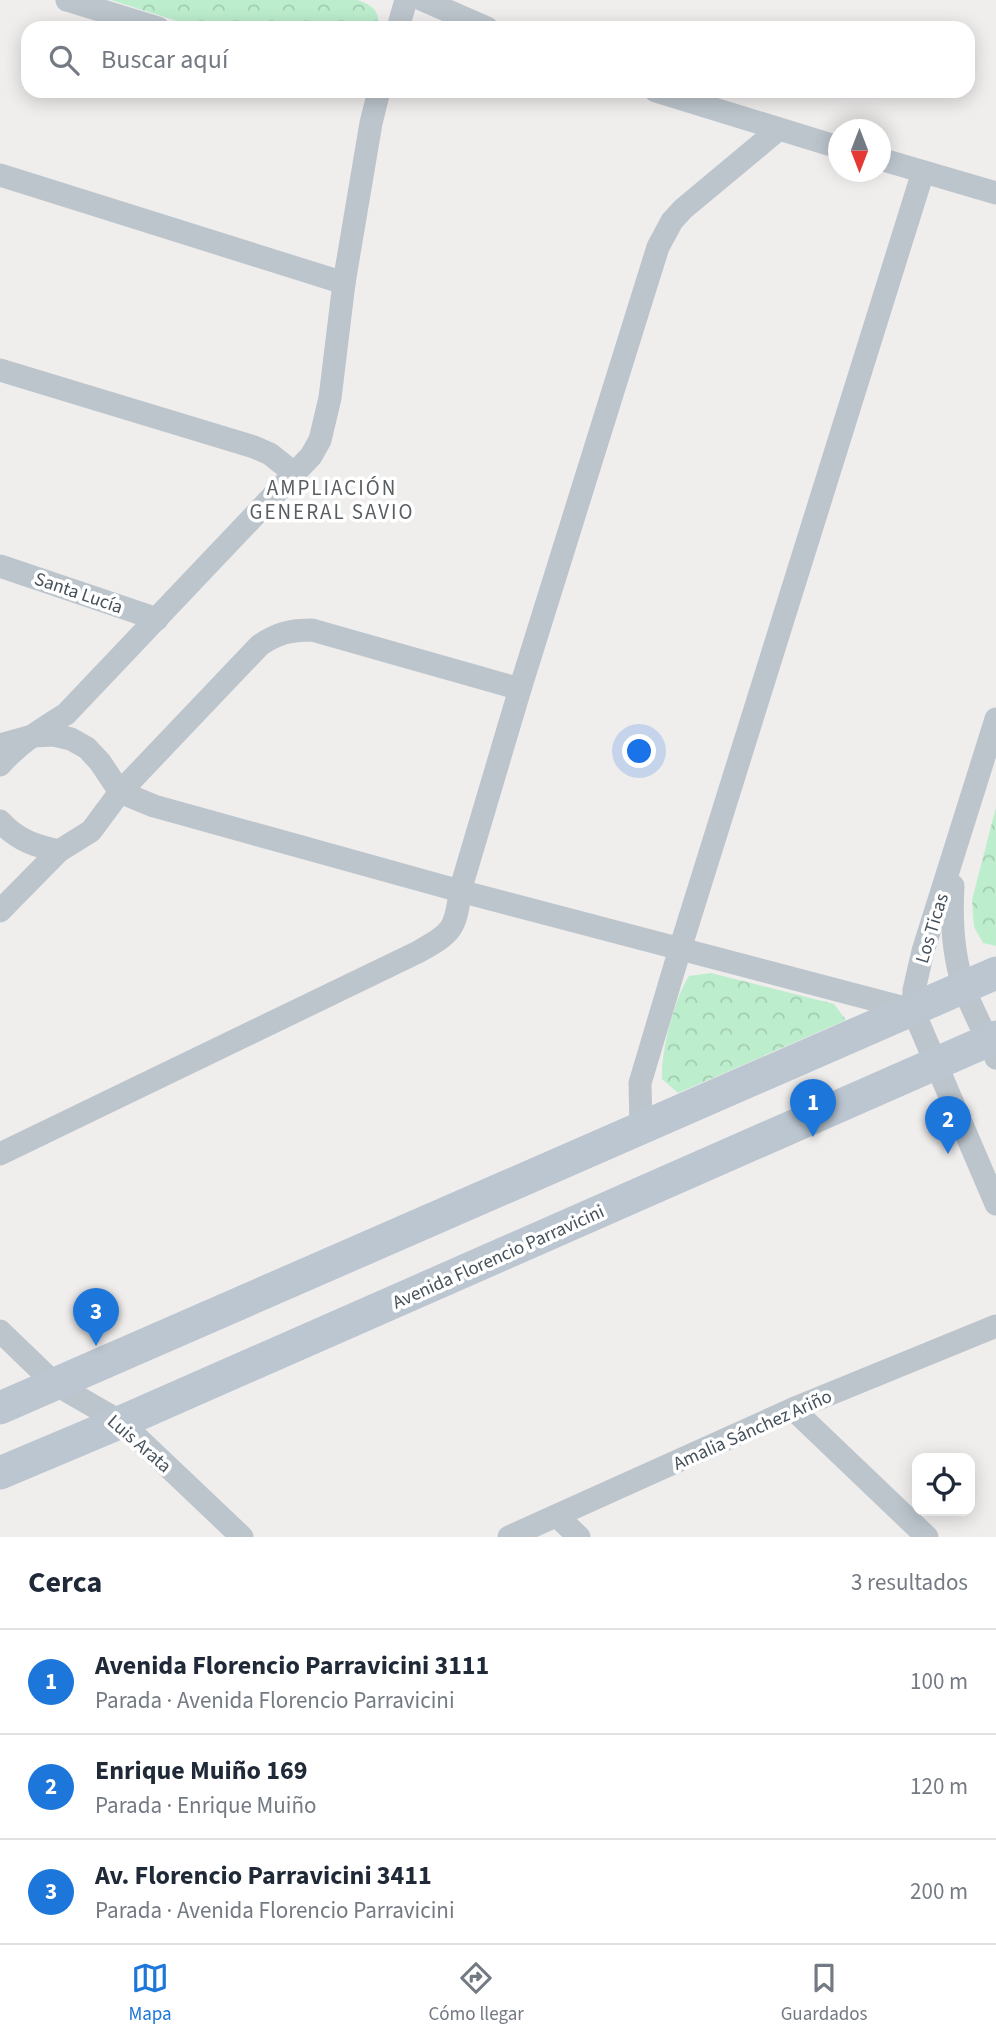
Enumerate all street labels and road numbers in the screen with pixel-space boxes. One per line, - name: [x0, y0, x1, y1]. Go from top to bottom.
- street label: Santa Lucía: [31, 566, 126, 621]
- street label: Los Ticas: [909, 890, 956, 967]
- street label: Avenida Florencio Parravicini: [388, 1198, 609, 1316]
- street label: Amalia Sánchez Ariño: [669, 1383, 836, 1478]
- street label: Luis Arata: [101, 1409, 177, 1480]

